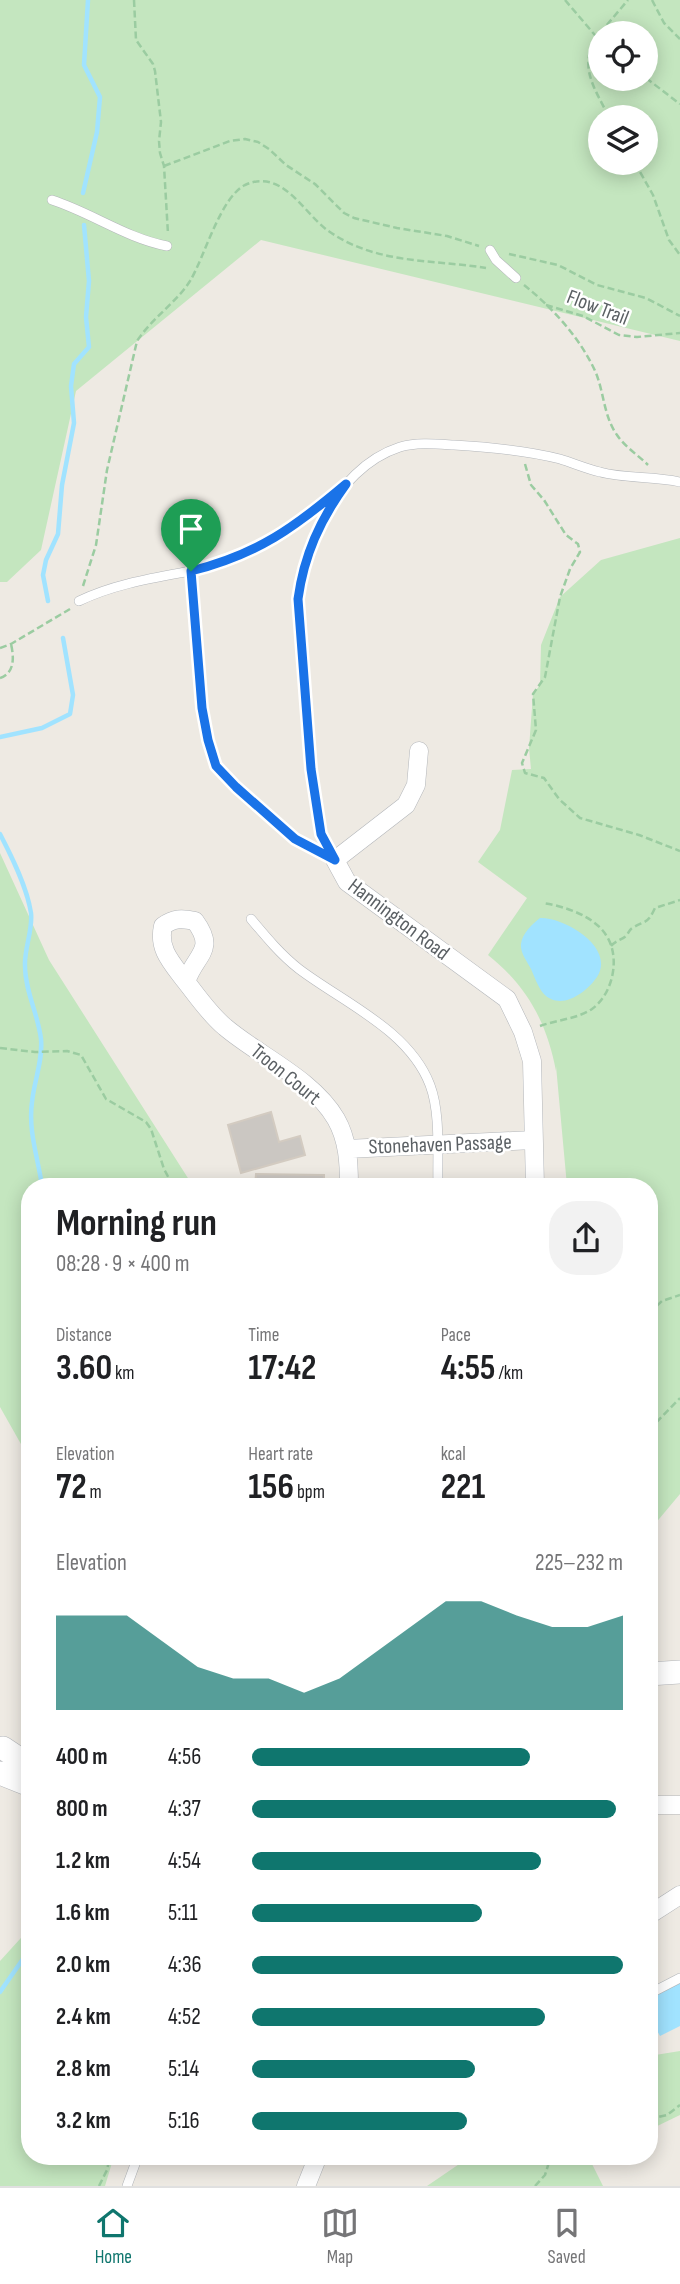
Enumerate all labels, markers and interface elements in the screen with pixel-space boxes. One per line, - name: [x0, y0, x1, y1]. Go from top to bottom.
- map controls: [588, 21, 658, 175]
- button: locate: [588, 21, 658, 91]
- button: layers: [588, 105, 658, 175]
- street label: Flow Trail: [563, 284, 632, 331]
- pin: [161, 499, 221, 571]
- icon: arrive: [172, 510, 210, 548]
- street label: Hannington Road: [343, 873, 454, 966]
- street label: Troon Court: [246, 1039, 326, 1110]
- street label: Stonehaven Passage: [368, 1130, 512, 1159]
- text: Morning run: [56, 1201, 217, 1246]
- button: share: [549, 1201, 623, 1275]
- text: 08:28 · 9 × 400 m: [56, 1250, 189, 1278]
- text: Distance: [56, 1324, 112, 1347]
- text: Time: [248, 1324, 279, 1347]
- text: Pace: [441, 1324, 471, 1347]
- text: 3.60: [56, 1347, 112, 1390]
- text: 17:42: [248, 1347, 316, 1390]
- text: 4:55: [441, 1347, 495, 1390]
- text: km: [112, 1362, 135, 1385]
- text: /km: [495, 1362, 523, 1385]
- text: Elevation: [56, 1443, 115, 1466]
- text: Heart rate: [248, 1443, 313, 1466]
- text: kcal: [441, 1443, 466, 1466]
- text: 72: [56, 1466, 87, 1509]
- text: 156: [248, 1466, 294, 1509]
- text: 221: [441, 1466, 485, 1509]
- text: m: [87, 1481, 102, 1504]
- text: bpm: [294, 1481, 325, 1504]
- text: Elevation: [56, 1549, 127, 1577]
- text: 225–232 m: [535, 1549, 623, 1577]
- text: 400 m: [56, 1743, 107, 1771]
- text: 4:56: [168, 1743, 201, 1771]
- text: 800 m: [56, 1795, 108, 1823]
- text: 4:37: [168, 1795, 201, 1823]
- text: 1.2 km: [56, 1847, 110, 1875]
- text: 4:54: [168, 1847, 201, 1875]
- text: 1.6 km: [56, 1899, 110, 1927]
- text: 5:11: [168, 1899, 198, 1927]
- text: 2.0 km: [56, 1951, 110, 1979]
- text: 4:36: [168, 1951, 202, 1979]
- text: 2.4 km: [56, 2003, 111, 2031]
- text: 4:52: [168, 2003, 201, 2031]
- text: 2.8 km: [56, 2055, 111, 2083]
- text: 5:14: [168, 2055, 199, 2083]
- text: 3.2 km: [56, 2107, 111, 2135]
- text: 5:16: [168, 2107, 200, 2135]
- tab: Home: [94, 2204, 132, 2269]
- tab: Map: [321, 2204, 359, 2269]
- tab: Saved: [548, 2204, 586, 2269]

